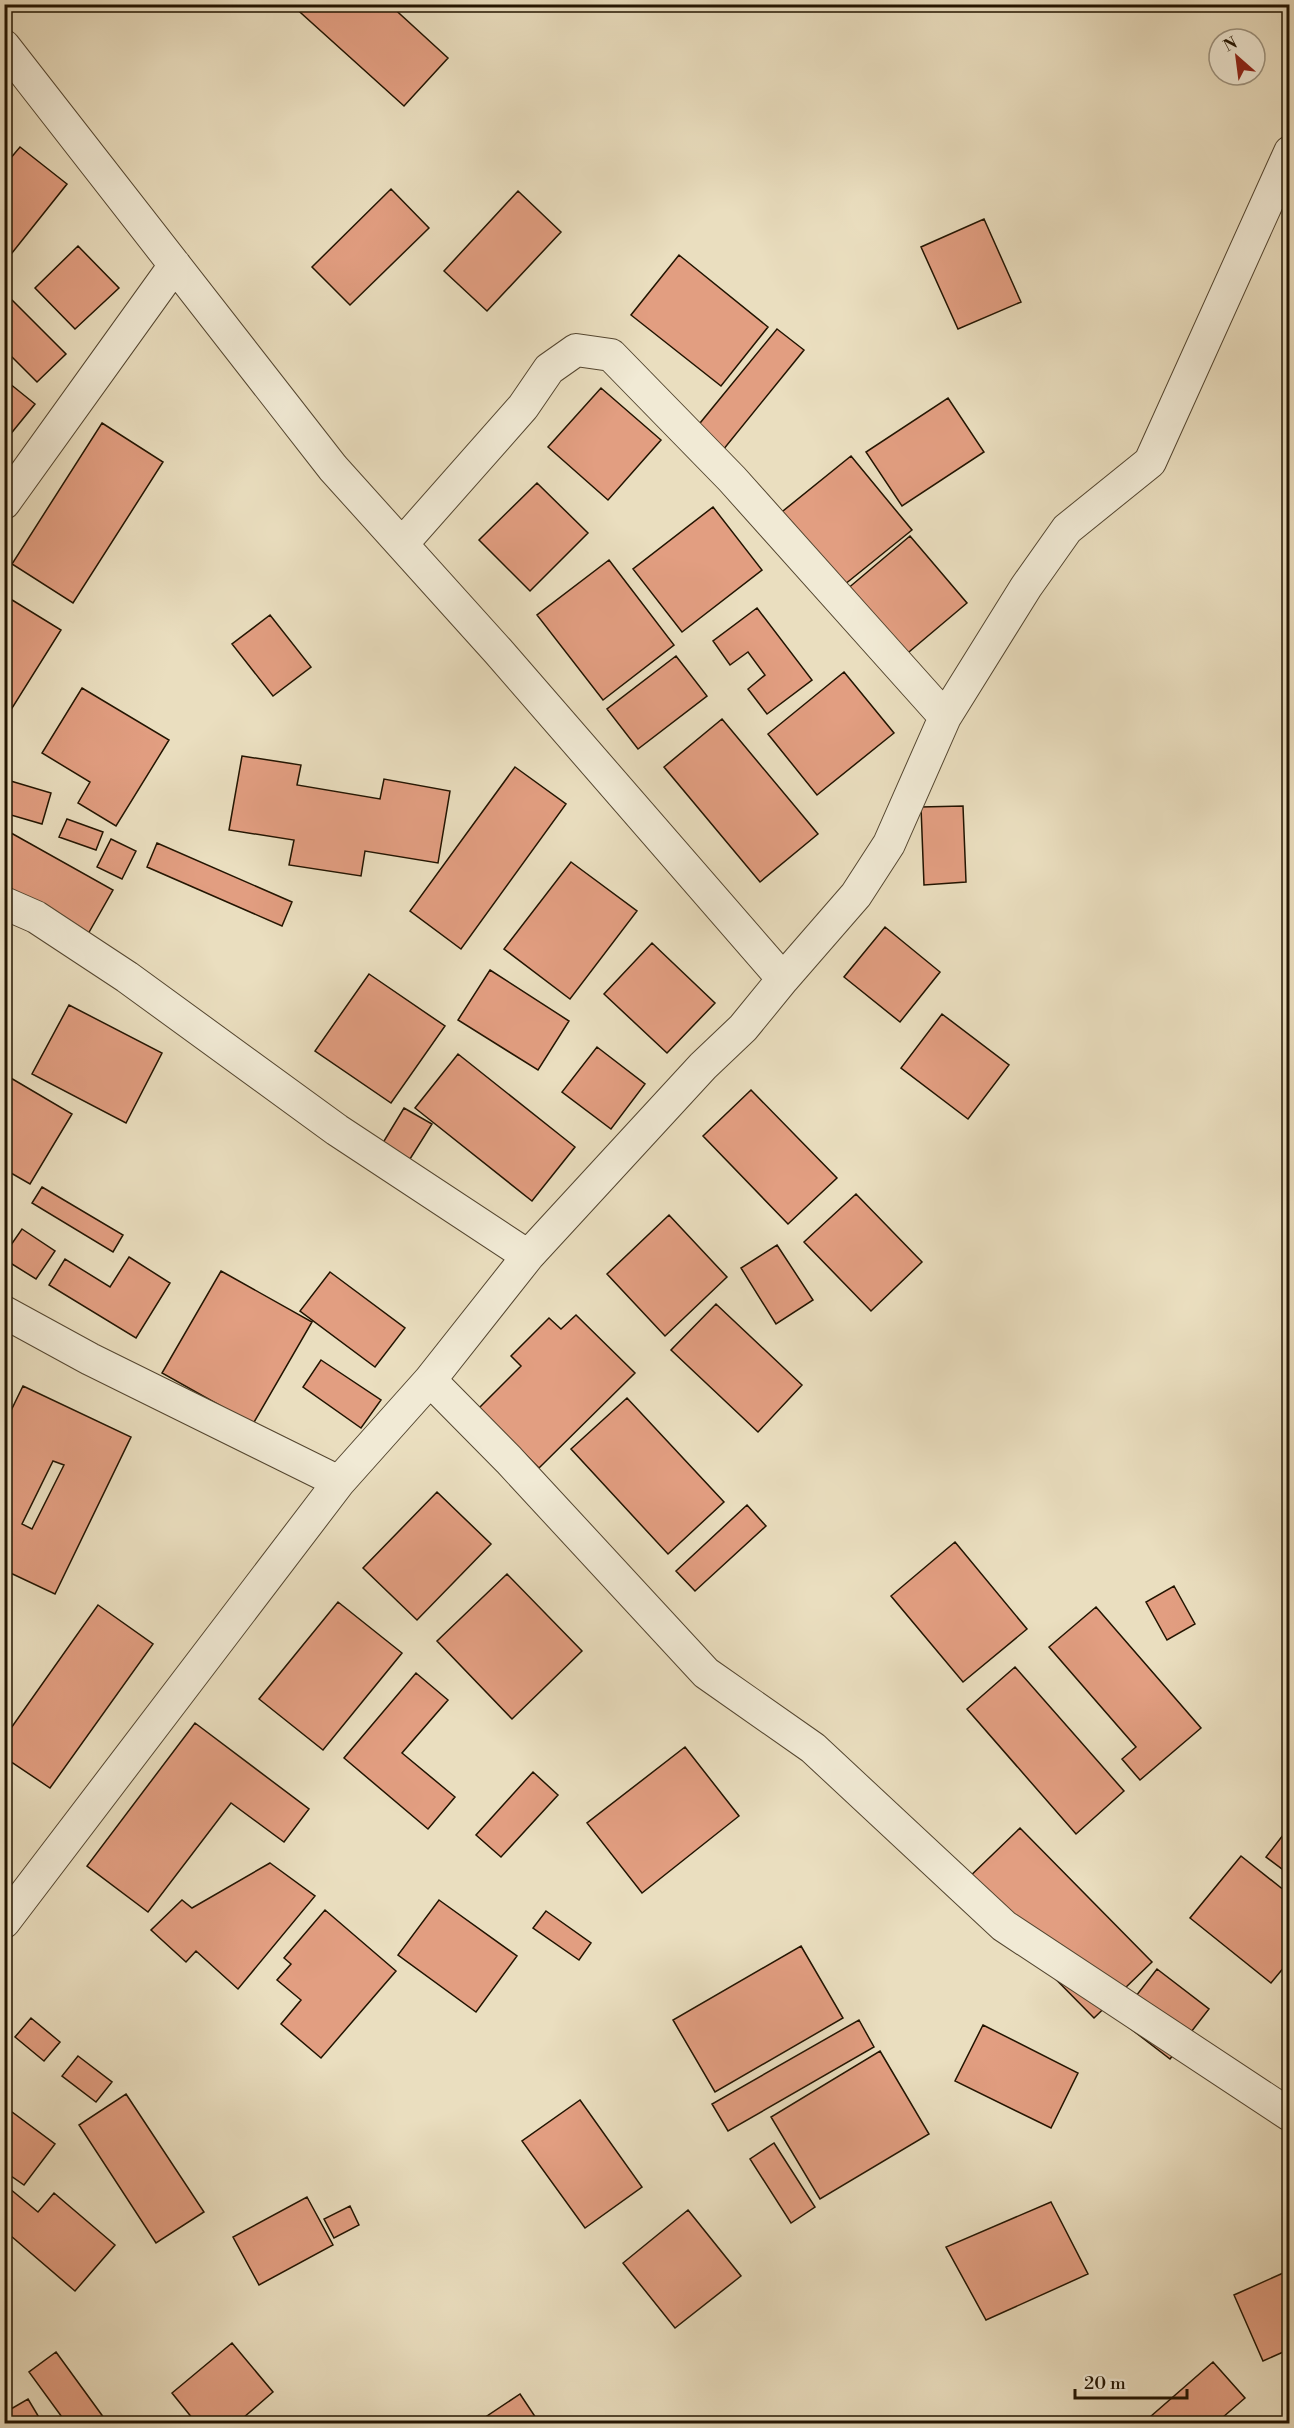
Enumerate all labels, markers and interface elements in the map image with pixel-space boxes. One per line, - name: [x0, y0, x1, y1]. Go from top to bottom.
- north arrow: [1207, 27, 1267, 87]
- text: N: [1220, 33, 1241, 56]
- scale bar: [1075, 2362, 1188, 2400]
- text: 20 m: [1084, 2372, 1126, 2395]

